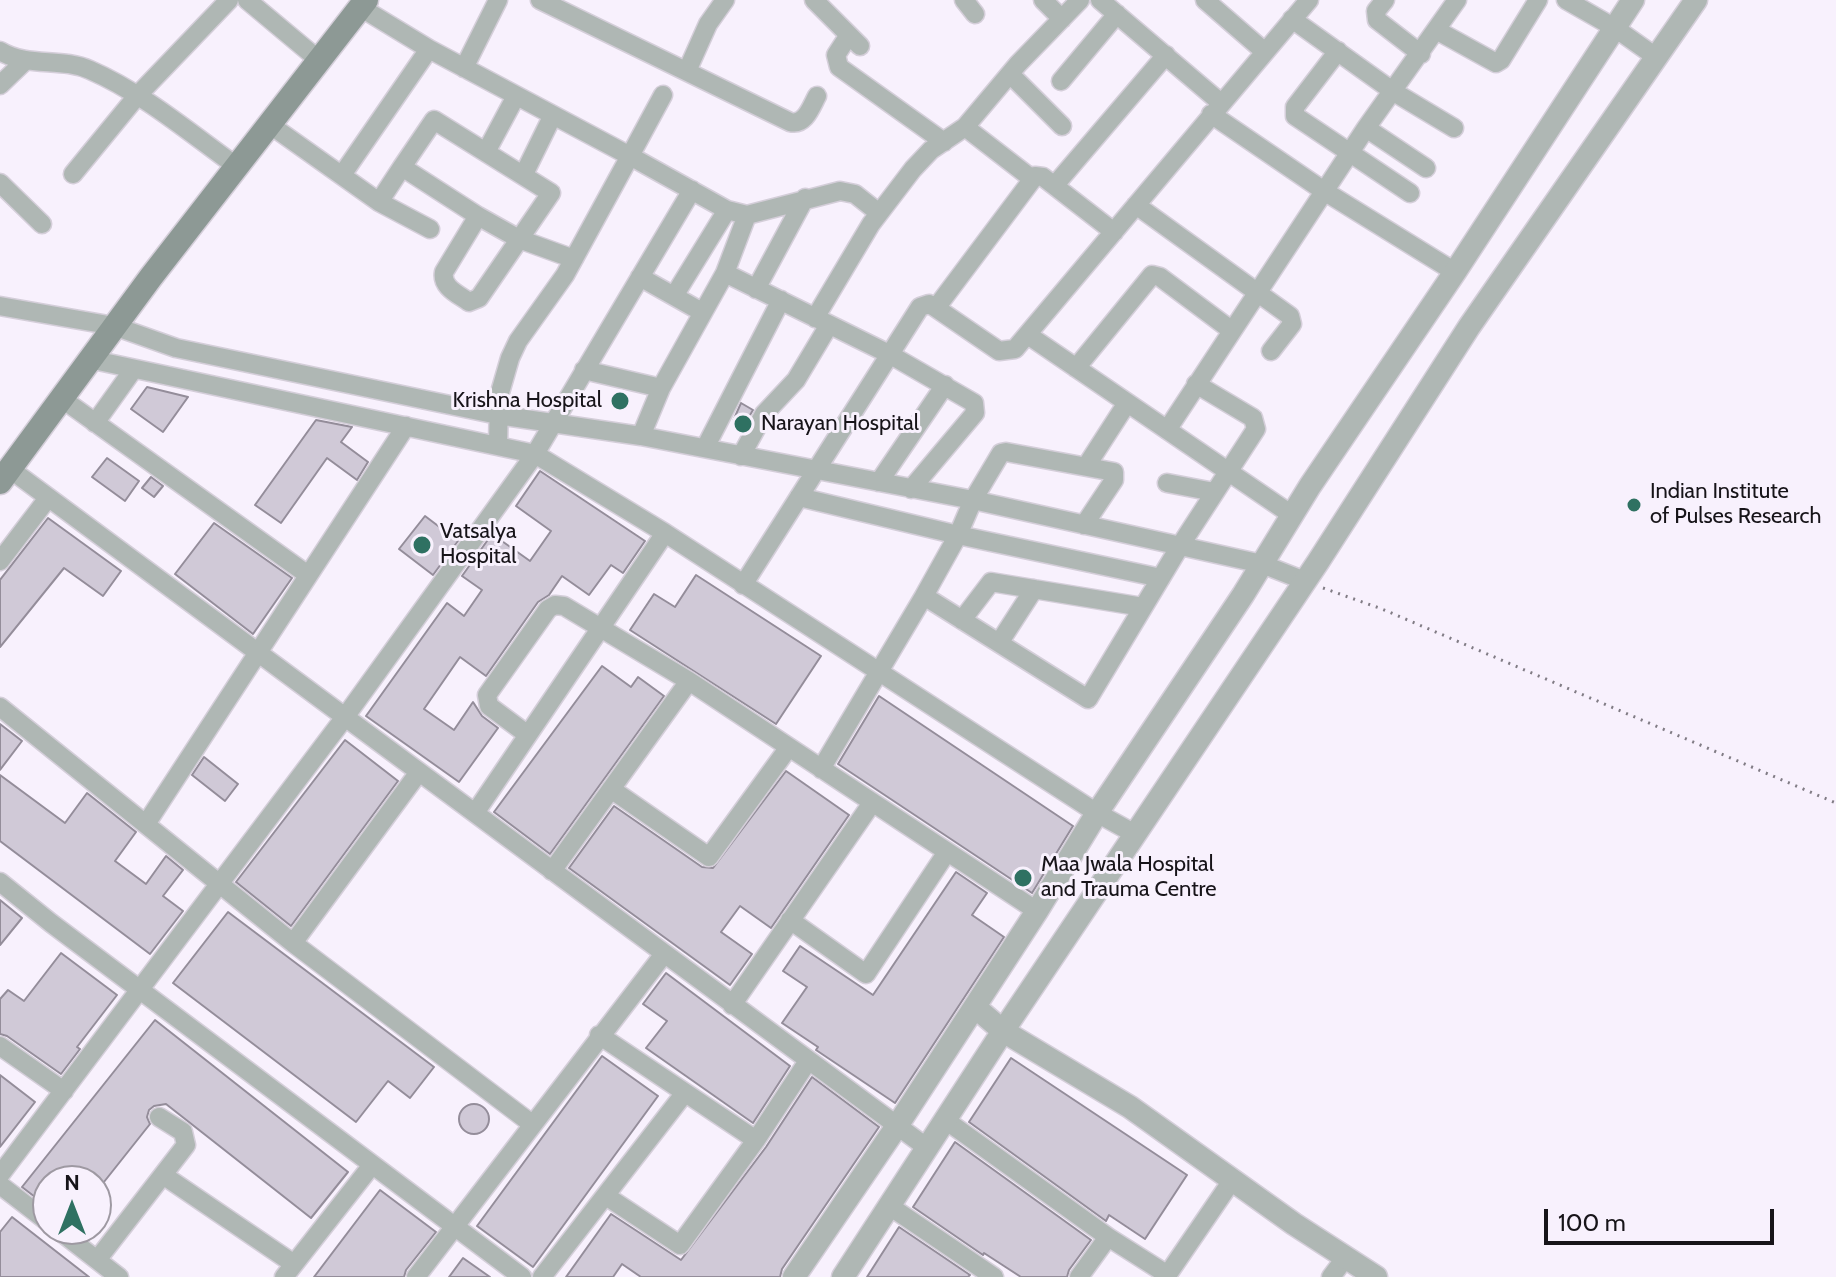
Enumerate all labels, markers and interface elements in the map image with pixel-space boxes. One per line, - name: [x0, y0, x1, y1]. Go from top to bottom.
- place label: Krishna Hospital: [453, 388, 602, 414]
- marker: Krishna Hospital: [609, 390, 631, 412]
- place label: Narayan Hospital: [761, 411, 919, 437]
- marker: Narayan Hospital: [732, 413, 754, 435]
- place label: Indian Institute of Pulses Research: [1650, 479, 1821, 530]
- marker: Indian Institute of Pulses Research: [1625, 496, 1643, 514]
- place label: Vatsalya Hospital: [440, 519, 517, 570]
- marker: Vatsalya Hospital: [411, 534, 433, 556]
- place label: Maa Jwala Hospital and Trauma Centre: [1041, 852, 1216, 904]
- marker: Maa Jwala Hospital and Trauma Centre: [1012, 867, 1034, 889]
- north arrow: [32, 1165, 112, 1245]
- text: N: [64, 1169, 80, 1196]
- scale bar: [1548, 1193, 1778, 1243]
- text: 100 m: [1558, 1208, 1626, 1237]

